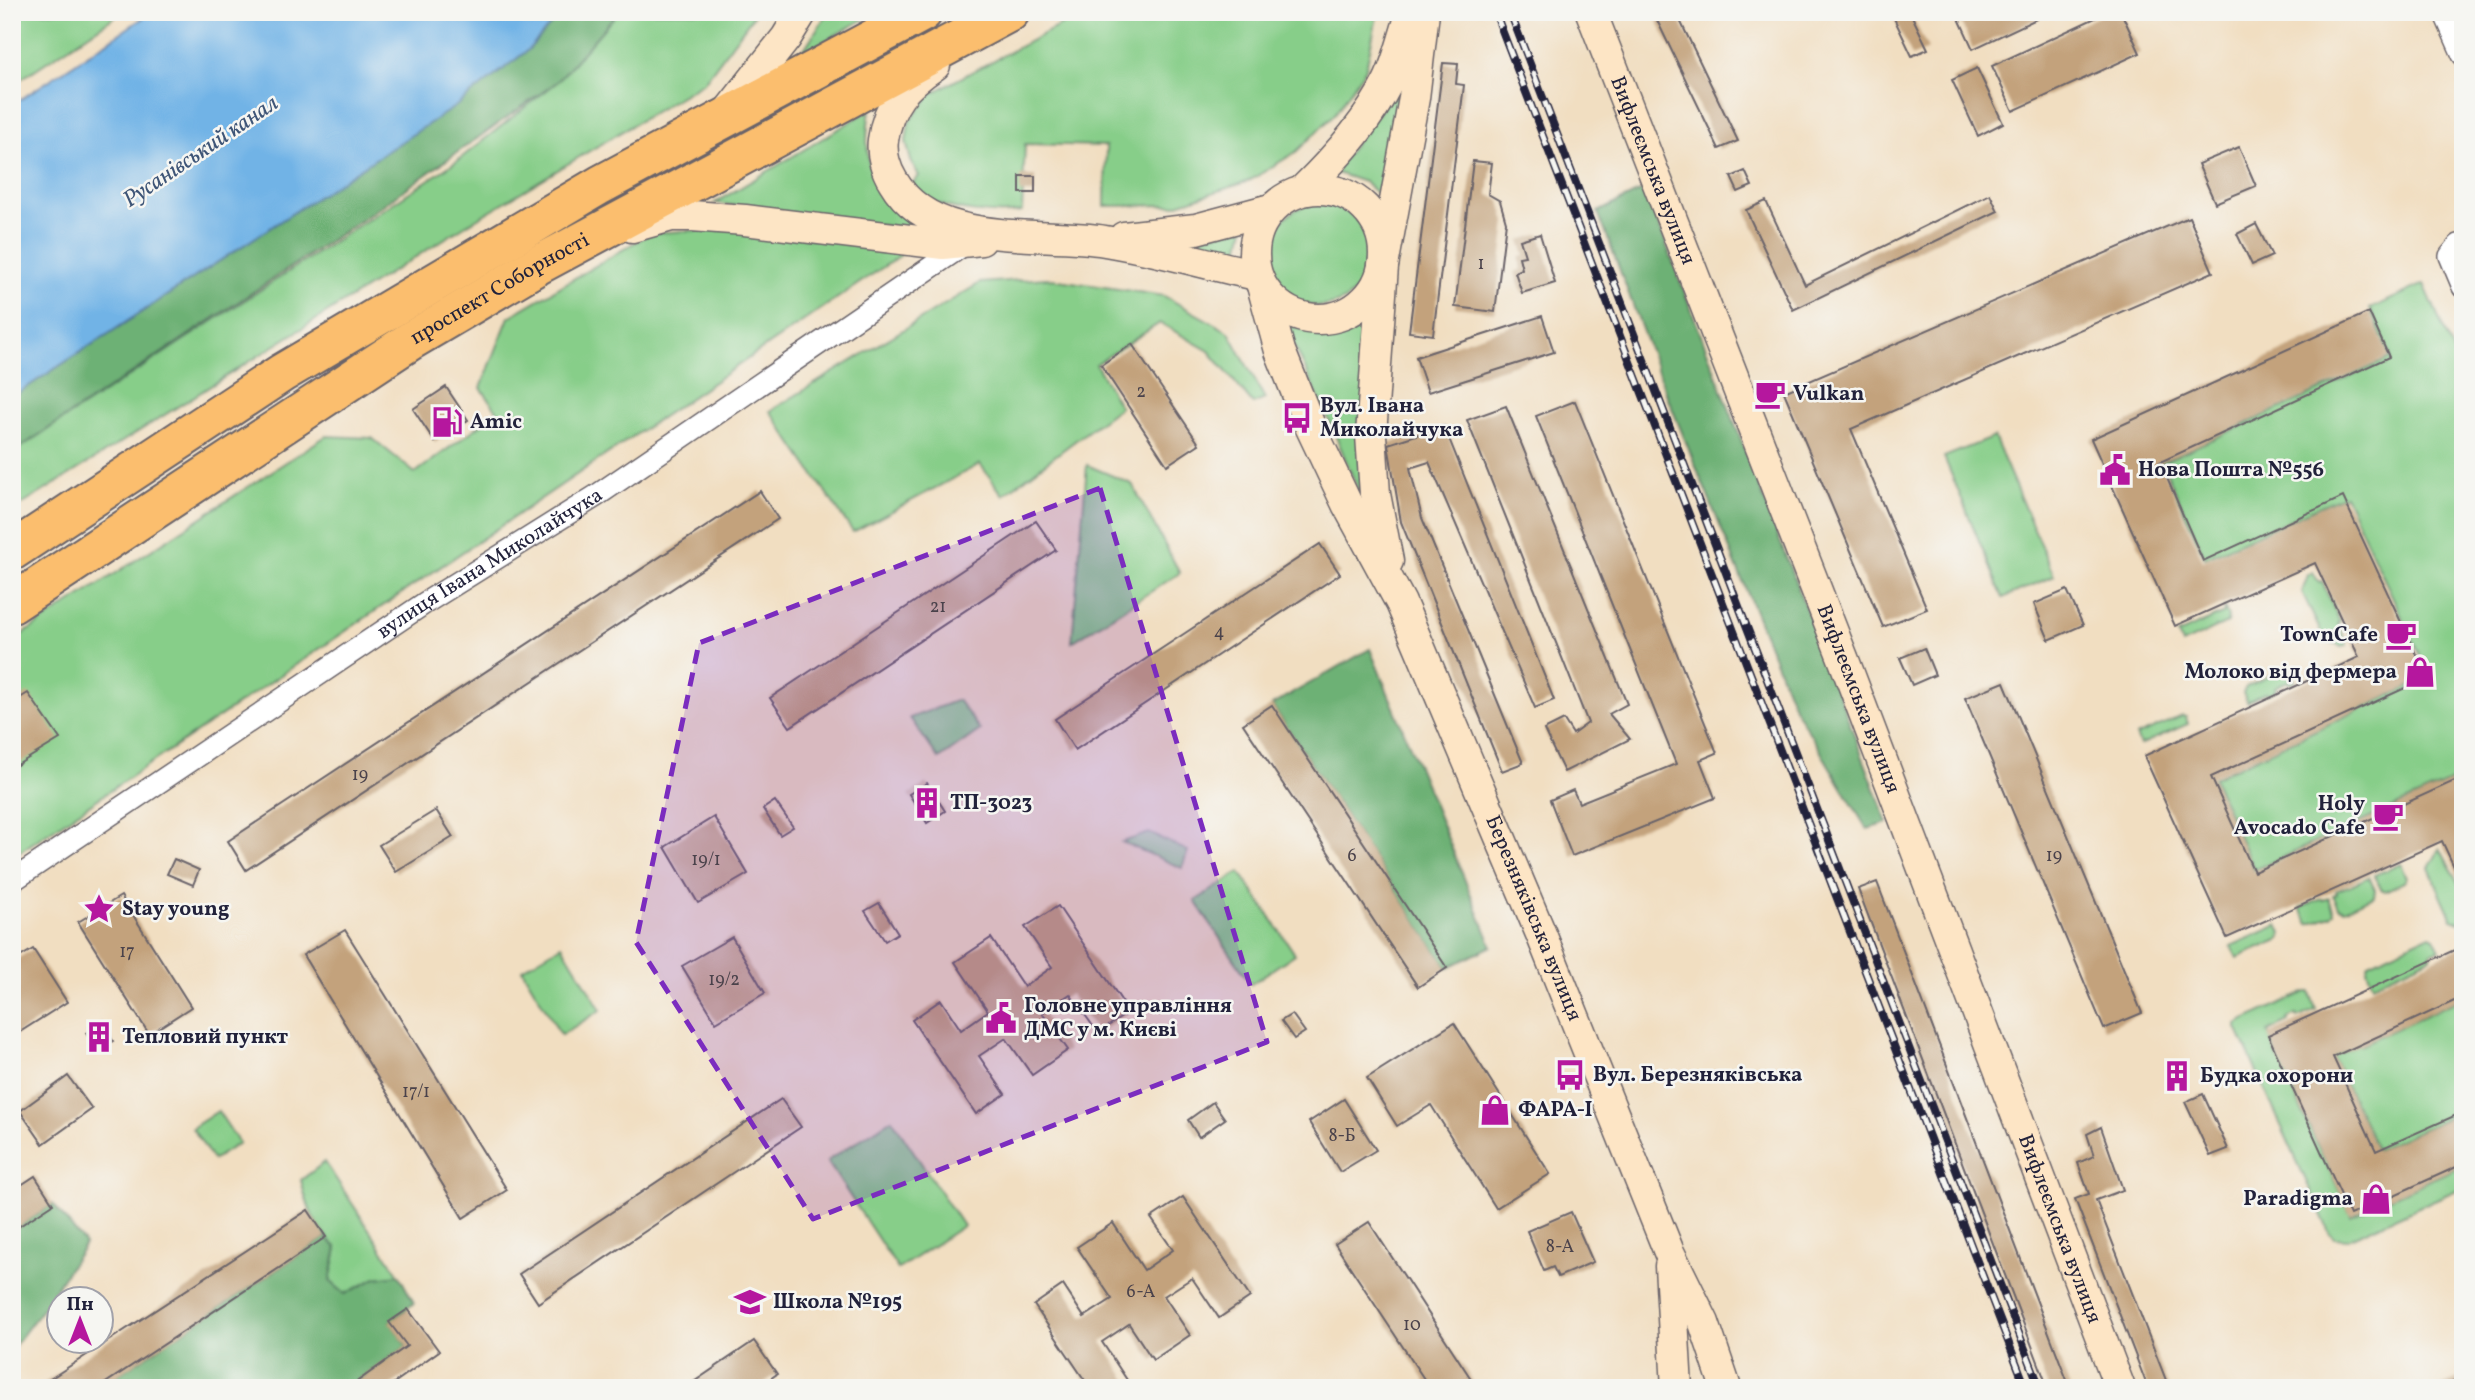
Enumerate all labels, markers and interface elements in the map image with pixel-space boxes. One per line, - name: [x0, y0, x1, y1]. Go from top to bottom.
- street label: Вифлеємська вулиця: [1603, 72, 1703, 269]
- water label: Русанівський канал: [117, 88, 285, 216]
- street label: проспект Соборності: [405, 226, 595, 352]
- house number: 1: [1478, 252, 1484, 277]
- cafe icon: Vulkan: [1753, 377, 1787, 411]
- house number: 2: [1136, 380, 1146, 405]
- place label: Vulkan: [1793, 380, 1865, 409]
- place label: Вул. Івана Миколайчука: [1320, 392, 1463, 445]
- bus stop icon: Вул. Івана Миколайчука: [1280, 401, 1314, 435]
- fuel station icon: Amic: [430, 405, 464, 439]
- place label: Amic: [470, 408, 522, 437]
- public building icon: Нова Пошта №556: [2098, 453, 2132, 487]
- place label: Нова Пошта №556: [2138, 456, 2324, 485]
- street label: вулиця Івана Миколайчука: [371, 481, 609, 646]
- house number: 21: [930, 595, 946, 620]
- street label: Вифлеємська вулиця: [1809, 600, 1908, 798]
- cafe icon: TownCafe: [2384, 618, 2418, 652]
- house number: 4: [1214, 620, 1224, 645]
- place label: TownCafe: [2280, 621, 2378, 650]
- shop icon: Молоко від фермера: [2403, 655, 2437, 689]
- place label: Молоко від фермера: [2184, 658, 2397, 687]
- house number: 19: [352, 763, 368, 788]
- building icon: ТП-3023: [910, 786, 944, 820]
- place label: ТП-3023: [950, 789, 1032, 818]
- place label: Holy Avocado Cafe: [2234, 790, 2365, 843]
- cafe icon: Holy Avocado Cafe: [2371, 799, 2405, 833]
- street label: Березняківська вулиця: [1478, 811, 1589, 1025]
- house number: 6: [1347, 844, 1357, 869]
- house number: 19: [2046, 844, 2062, 869]
- house number: 19/1: [691, 848, 721, 873]
- place icon: Stay young: [82, 892, 116, 926]
- place label: Stay young: [122, 895, 229, 924]
- house number: 17: [119, 940, 135, 965]
- house number: 19/2: [708, 968, 740, 993]
- place label: Головне управління ДМС у м. Києві: [1024, 992, 1232, 1045]
- public building icon: Головне управління ДМС у м. Києві: [984, 1001, 1018, 1035]
- building icon: Тепловий пункт: [82, 1020, 116, 1054]
- place label: Тепловий пункт: [122, 1023, 288, 1052]
- bus stop icon: Вул. Березняківська: [1553, 1058, 1587, 1092]
- building icon: Будка охорони: [2160, 1059, 2194, 1093]
- place label: Вул. Березняківська: [1593, 1061, 1802, 1090]
- place label: Будка охорони: [2200, 1062, 2353, 1091]
- house number: 17/1: [402, 1080, 430, 1105]
- shop icon: ФАРА-І: [1478, 1093, 1512, 1127]
- place label: ФАРА-І: [1518, 1096, 1593, 1125]
- house number: 8-Б: [1328, 1124, 1356, 1149]
- street label: Вифлеємська вулиця: [2011, 1130, 2109, 1328]
- shop icon: Paradigma: [2359, 1182, 2393, 1216]
- place label: Paradigma: [2243, 1185, 2353, 1214]
- house number: 8-А: [1546, 1235, 1574, 1260]
- house number: 6-А: [1127, 1280, 1156, 1305]
- north arrow: [46, 1284, 116, 1354]
- school or university icon: Школа №195: [733, 1285, 767, 1319]
- place label: Школа №195: [773, 1288, 902, 1317]
- text: Пн: [67, 1292, 93, 1318]
- house number: 10: [1403, 1313, 1421, 1338]

